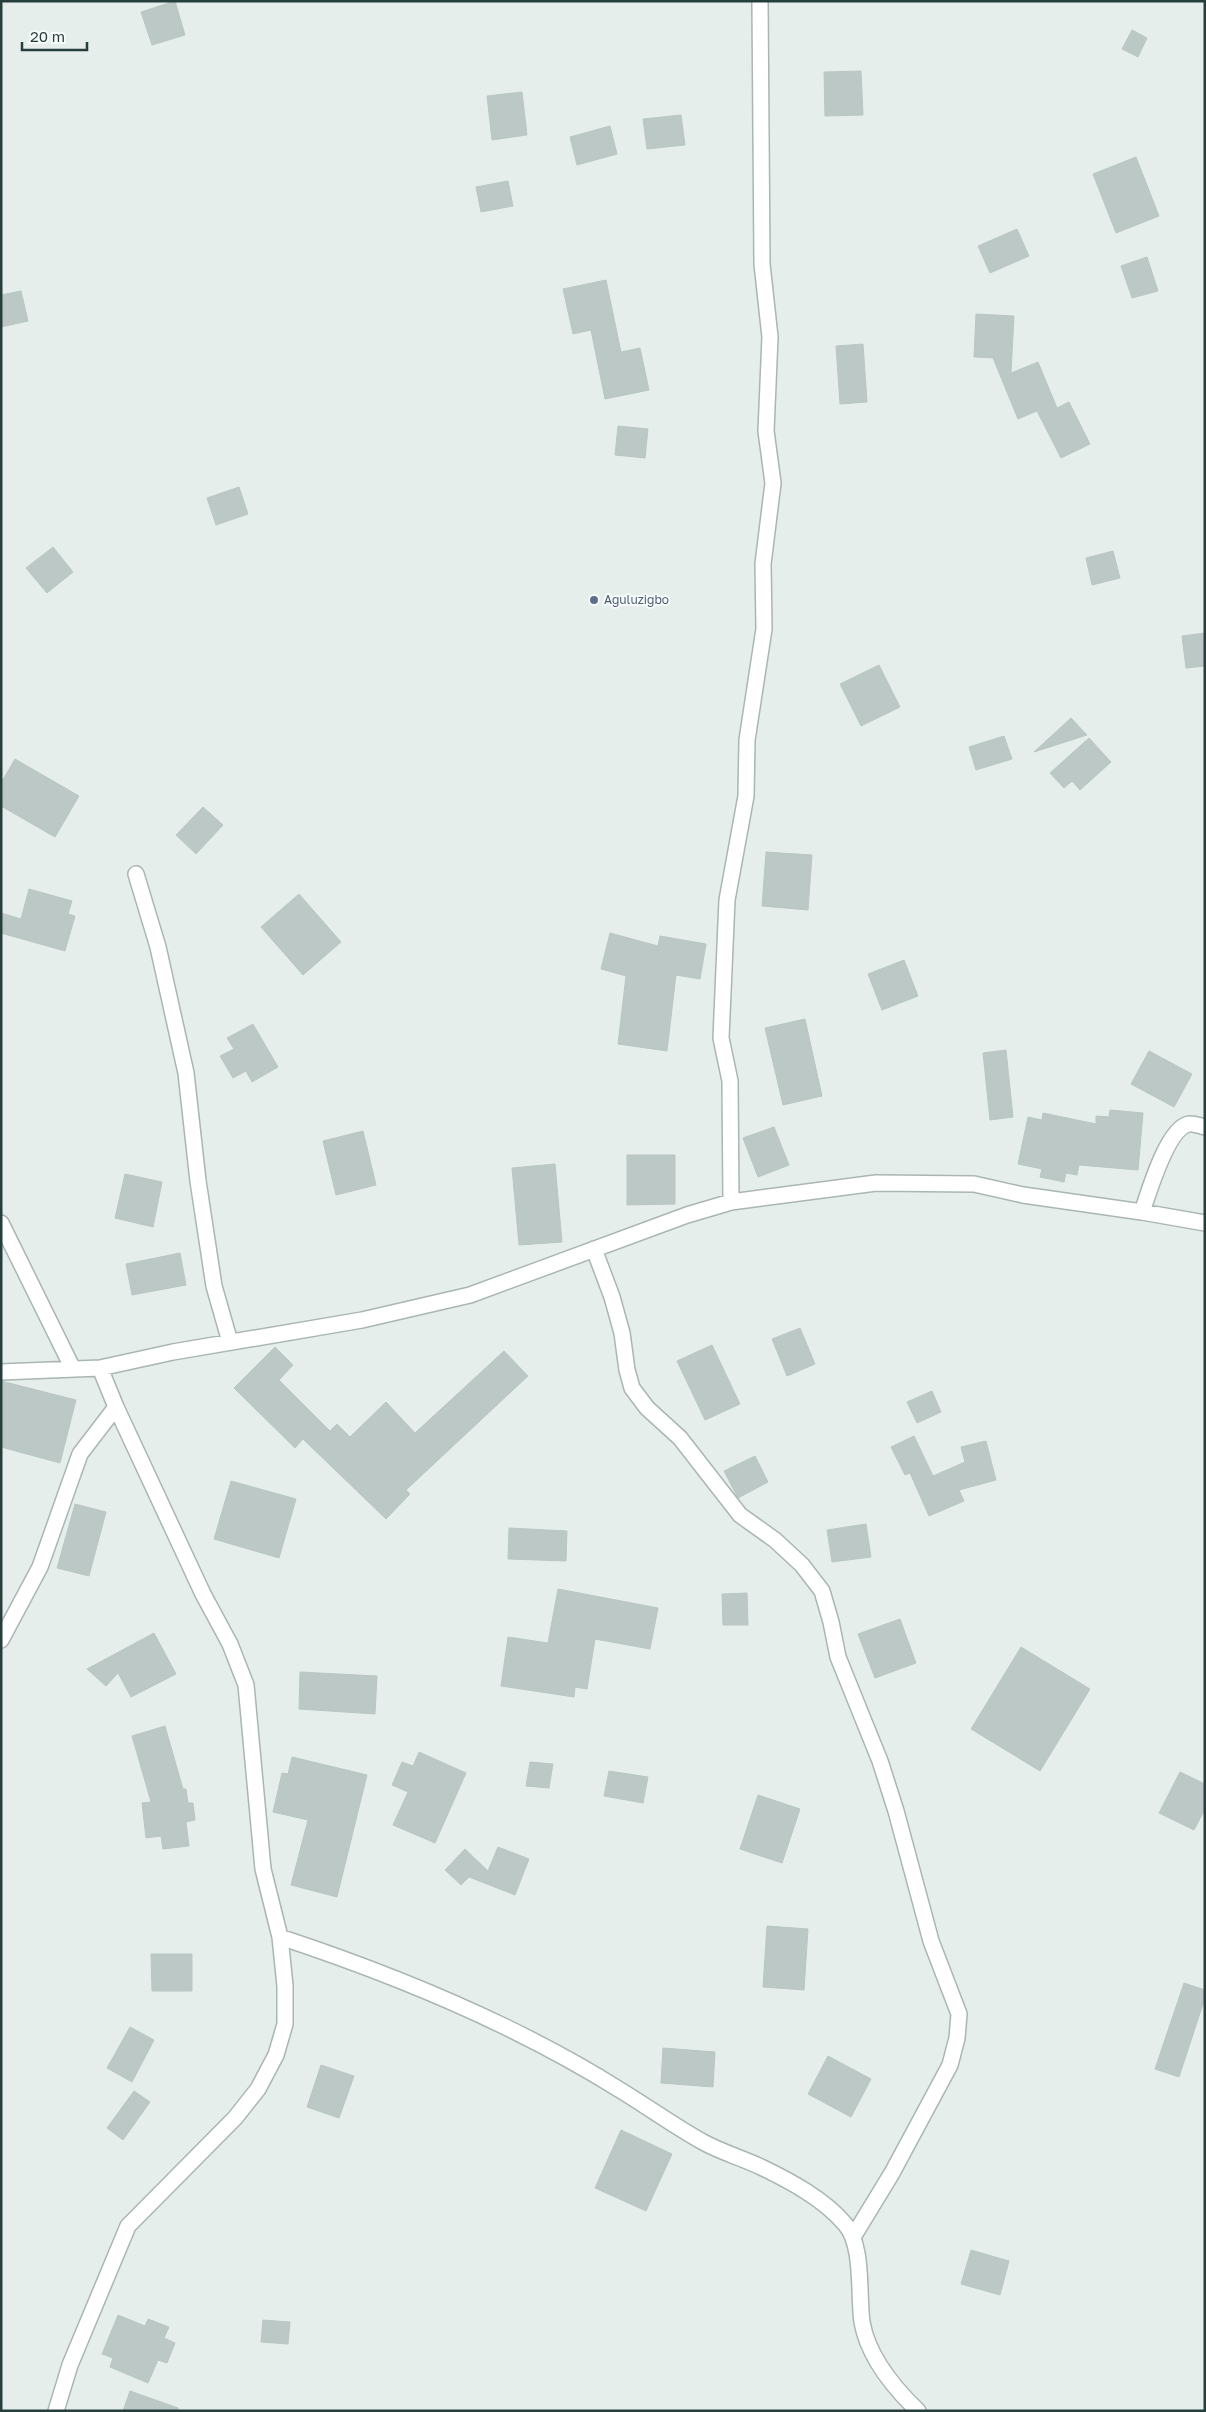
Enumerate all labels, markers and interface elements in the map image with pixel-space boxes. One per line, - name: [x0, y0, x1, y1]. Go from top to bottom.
- scale bar: [22, 20, 88, 52]
- text: 20 m: [30, 27, 65, 45]
- place label: Aguluzigbo: [604, 592, 669, 607]
- marker: Aguluzigbo: [588, 594, 600, 606]

